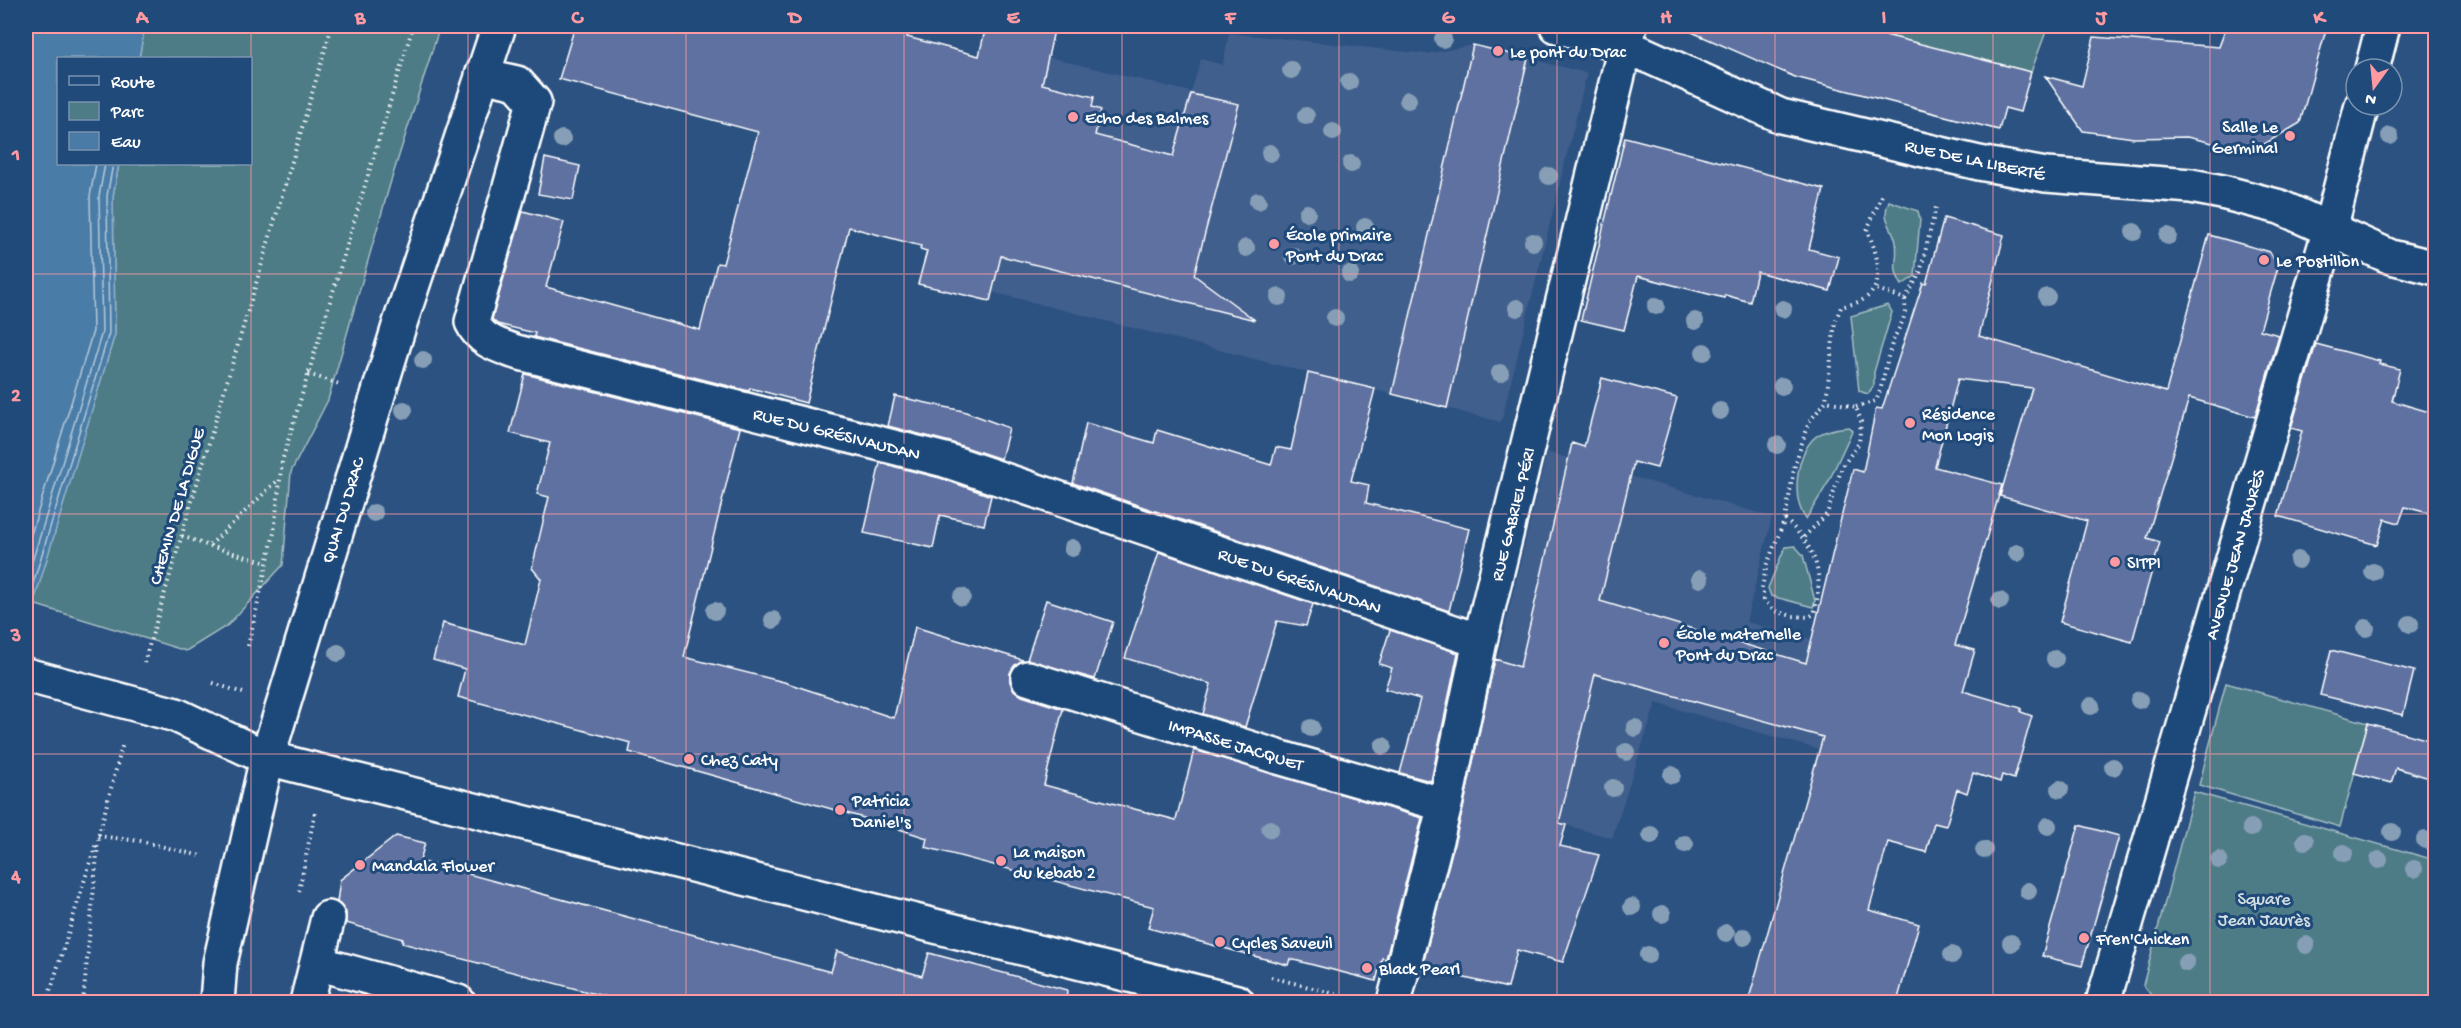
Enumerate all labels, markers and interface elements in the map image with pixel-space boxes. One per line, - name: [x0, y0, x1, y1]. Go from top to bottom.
- text: A: [135, 8, 150, 31]
- text: B: [354, 8, 366, 31]
- text: C: [571, 8, 585, 31]
- text: D: [786, 8, 802, 31]
- text: E: [1007, 8, 1021, 31]
- text: F: [1224, 8, 1237, 31]
- text: G: [1442, 8, 1456, 31]
- text: H: [1660, 8, 1672, 31]
- text: I: [1882, 8, 1887, 31]
- text: J: [2095, 8, 2108, 31]
- text: K: [2312, 8, 2327, 31]
- place label: Le pont du Drac: [1510, 43, 1627, 64]
- marker: Le pont du Drac: [1491, 44, 1505, 58]
- legend: [57, 57, 252, 165]
- north arrow: [2344, 57, 2404, 117]
- text: Route: [111, 73, 156, 94]
- text: N: [2363, 87, 2379, 109]
- text: Parc: [110, 103, 144, 124]
- place label: Echo des Balmes: [1085, 109, 1210, 130]
- marker: Echo des Balmes: [1066, 110, 1080, 124]
- place label: Salle Le Germinal: [2212, 118, 2279, 160]
- marker: Salle Le Germinal: [2283, 129, 2297, 143]
- text: Eau: [111, 133, 141, 154]
- street label: RUE DE LA LIBERTÉ: [1902, 136, 2047, 187]
- text: 1: [11, 145, 20, 168]
- place label: École primaire Pont du Drac: [1285, 226, 1392, 268]
- marker: École primaire Pont du Drac: [1267, 237, 1281, 251]
- place label: Le Postillon: [2276, 252, 2360, 273]
- marker: Le Postillon: [2257, 253, 2271, 267]
- text: 2: [11, 386, 21, 409]
- street label: RUE DU GRÉSIVAUDAN: [751, 404, 922, 466]
- place label: Résidence Mon Logis: [1922, 405, 1996, 447]
- marker: Résidence Mon Logis: [1903, 416, 1917, 430]
- street label: CHEMIN DE LA DIGUE: [146, 425, 211, 587]
- street label: RUE GABRIEL PÉRI: [1488, 446, 1541, 584]
- street label: QUAI DU DRAC: [318, 454, 371, 566]
- street label: AVENUE JEAN JAURÈS: [2202, 466, 2271, 642]
- street label: RUE DU GRÉSIVAUDAN: [1215, 545, 1384, 620]
- place label: SITPI: [2127, 554, 2161, 575]
- marker: SITPI: [2108, 555, 2122, 569]
- place label: École maternelle Pont du Drac: [1675, 625, 1802, 667]
- text: 3: [10, 626, 21, 649]
- marker: École maternelle Pont du Drac: [1657, 636, 1671, 650]
- street label: IMPASSE JACQUET: [1165, 716, 1306, 777]
- place label: Chez Caty: [701, 751, 778, 772]
- marker: Chez Caty: [682, 752, 696, 766]
- place label: Patricia Daniel's: [851, 792, 912, 834]
- marker: Patricia Daniel's: [833, 803, 847, 817]
- place label: La maison du kebab 2: [1013, 843, 1096, 885]
- marker: La maison du kebab 2: [994, 854, 1008, 868]
- place label: Mandala Flower: [372, 857, 496, 878]
- marker: Mandala Flower: [353, 858, 367, 872]
- text: 4: [10, 867, 21, 890]
- park label: Square Jean Jaurès: [2218, 890, 2311, 932]
- place label: Fren'Chicken: [2095, 930, 2190, 951]
- marker: Fren'Chicken: [2077, 931, 2091, 945]
- place label: Cycles Saveuil: [1232, 934, 1333, 955]
- marker: Cycles Saveuil: [1213, 935, 1227, 949]
- place label: Black Pearl: [1378, 960, 1460, 981]
- marker: Black Pearl: [1360, 961, 1374, 975]

